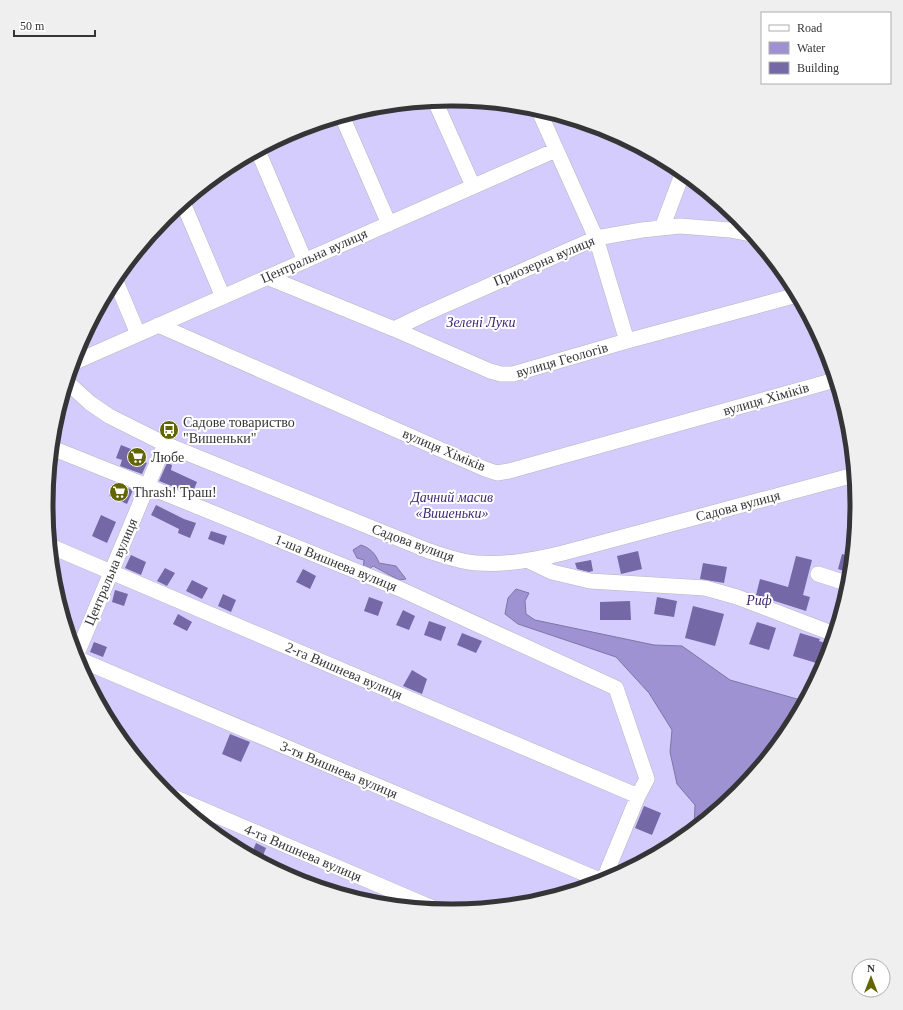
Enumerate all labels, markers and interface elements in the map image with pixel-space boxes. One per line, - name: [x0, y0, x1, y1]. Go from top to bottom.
- scale bar: [14, 12, 95, 38]
- legend: [761, 12, 891, 84]
- text: 50 m: [20, 19, 45, 33]
- text: Road: [797, 21, 822, 35]
- text: Water: [797, 41, 825, 55]
- text: Building: [797, 61, 839, 75]
- street label: Центральна вулиця: [258, 226, 370, 286]
- street label: Приозерна вулиця: [491, 233, 597, 289]
- park label: Зелені Луки: [446, 315, 516, 330]
- street label: вулиця Геологів: [514, 340, 610, 380]
- street label: вулиця Хіміків: [721, 379, 811, 418]
- place label: Садове товариство "Вишеньки": [183, 415, 295, 446]
- bus stop icon: Садове товариство "Вишеньки": [158, 419, 180, 441]
- street label: вулиця Хіміків: [400, 426, 488, 474]
- supermarket icon: Любе: [126, 446, 148, 468]
- place label: Любе: [151, 450, 184, 465]
- supermarket icon: Thrash! Траш!: [108, 481, 130, 503]
- place label: Thrash! Траш!: [133, 485, 217, 500]
- street label: Садова вулиця: [694, 487, 782, 524]
- park label: Дачний масив «Вишеньки»: [409, 490, 493, 521]
- street label: Центральна вулиця: [82, 516, 141, 628]
- street label: Садова вулиця: [370, 521, 457, 565]
- street label: 1-ша Вишнева вулиця: [273, 532, 400, 595]
- park label: Риф: [745, 593, 772, 608]
- street label: 2-га Вишнева вулиця: [283, 640, 405, 703]
- street label: 3-тя Вишнева вулиця: [278, 738, 400, 802]
- street label: 4-та Вишнева вулиця: [242, 821, 364, 885]
- north arrow: [851, 958, 891, 998]
- text: N: [867, 962, 875, 974]

